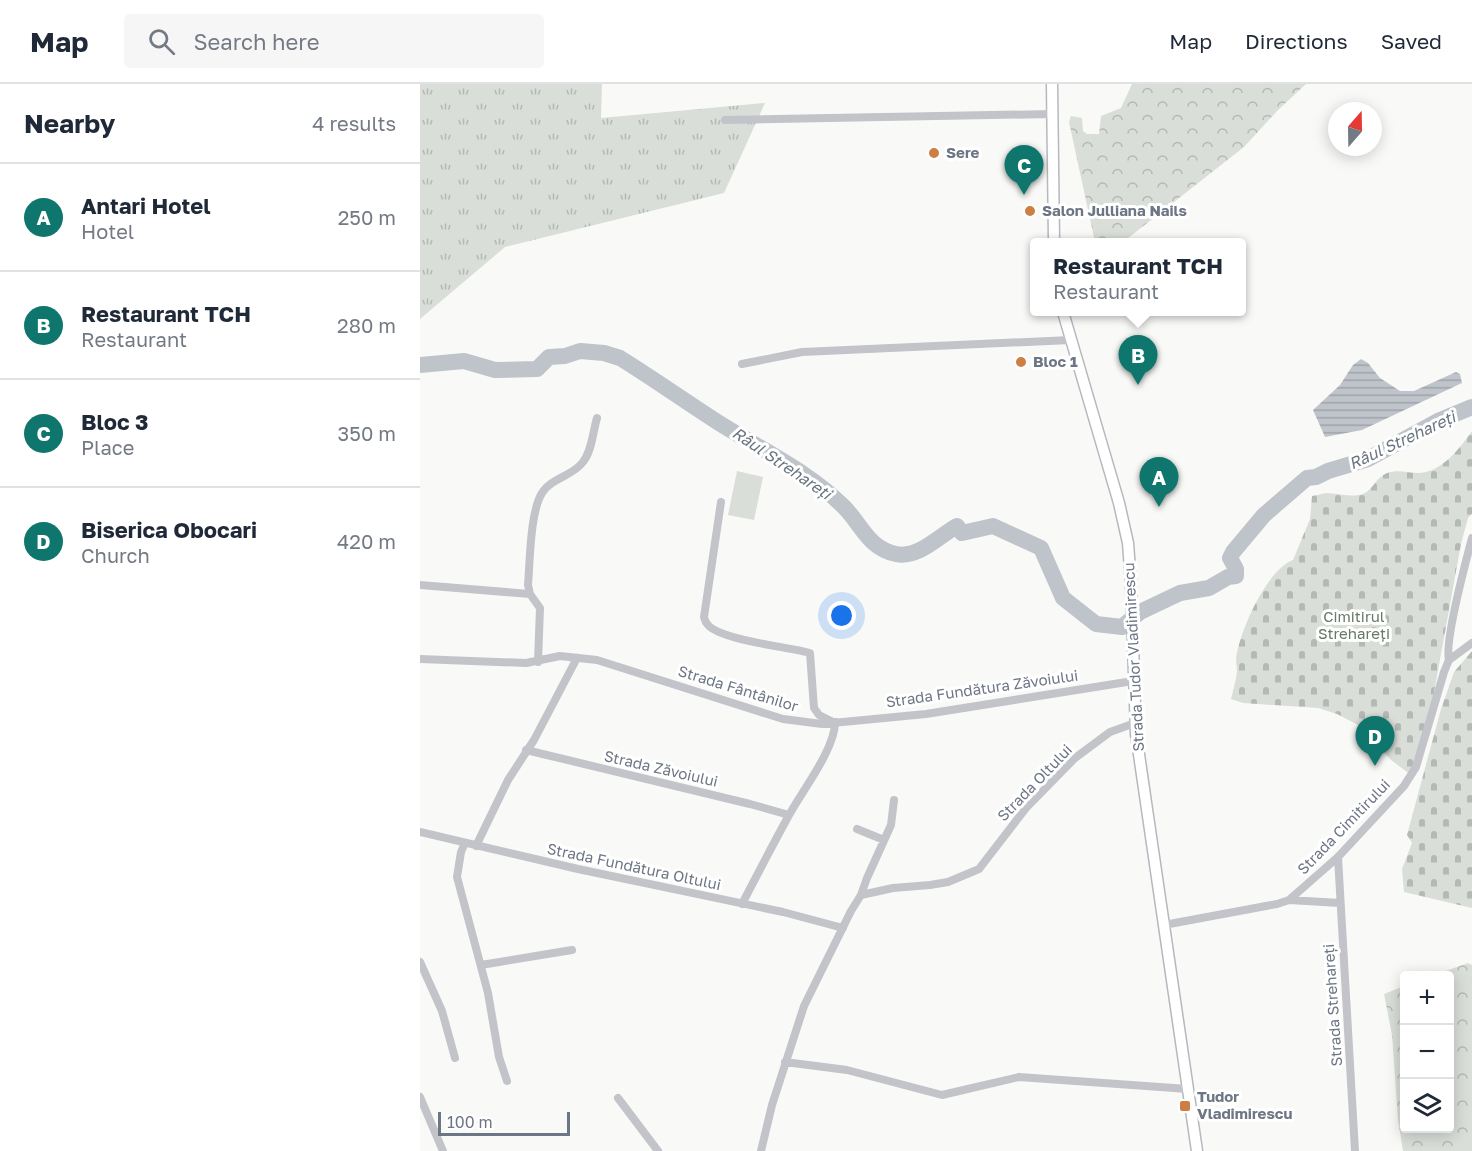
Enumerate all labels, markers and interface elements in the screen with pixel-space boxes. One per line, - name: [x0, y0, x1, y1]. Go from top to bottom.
- search box: [124, 14, 544, 68]
- text: Map: [30, 25, 88, 58]
- icon: search: [145, 25, 178, 58]
- text: Search here: [193, 28, 319, 55]
- text: Map: [1169, 28, 1212, 54]
- text: Directions: [1245, 28, 1348, 54]
- text: Saved: [1381, 28, 1442, 54]
- north arrow: [1328, 102, 1382, 156]
- text: Nearby: [24, 108, 115, 139]
- text: 4 results: [312, 111, 396, 135]
- place label: Sere: [946, 143, 980, 161]
- marker: Sere: [927, 146, 941, 160]
- pin: C: [1004, 146, 1044, 195]
- text: Antari Hotel: [81, 192, 211, 219]
- place label: Salon Julliana Nails: [1042, 201, 1187, 219]
- marker: Salon Julliana Nails: [1023, 204, 1037, 218]
- text: A: [36, 205, 51, 229]
- text: 250 m: [338, 205, 396, 229]
- text: Hotel: [81, 219, 134, 243]
- popup: [1030, 238, 1246, 316]
- text: Restaurant TCH: [1053, 252, 1223, 279]
- text: Restaurant: [1053, 279, 1159, 303]
- text: Restaurant TCH: [81, 300, 251, 327]
- text: B: [36, 313, 51, 337]
- text: 280 m: [337, 313, 396, 337]
- text: Restaurant: [81, 327, 187, 351]
- pin: B: [1118, 336, 1158, 385]
- place label: Bloc 1: [1033, 352, 1078, 370]
- marker: Bloc 1: [1014, 355, 1028, 369]
- water label: Râul Strehareți: [1346, 406, 1460, 473]
- text: Bloc 3: [81, 408, 149, 435]
- text: C: [36, 421, 51, 445]
- text: 350 m: [338, 421, 396, 445]
- water label: Râul Strehareți: [729, 423, 837, 504]
- text: Place: [81, 435, 134, 459]
- pin: A: [1140, 458, 1178, 507]
- text: Biserica Obocari: [81, 516, 257, 543]
- text: D: [36, 529, 51, 553]
- text: 420 m: [337, 529, 396, 553]
- text: Church: [81, 543, 150, 567]
- street label: Strada Tudor Vladimirescu: [1119, 562, 1147, 752]
- your location: [827, 601, 856, 630]
- park label: Cimitirul Strehareți: [1318, 607, 1390, 642]
- street label: Strada Fântânilor: [676, 661, 801, 715]
- street label: Strada Fundătura Zăvoiului: [885, 666, 1079, 710]
- pin: D: [1356, 716, 1394, 766]
- street label: Strada Oltului: [993, 740, 1075, 824]
- street label: Strada Zăvoiului: [603, 746, 720, 790]
- street label: Strada Cimitirului: [1293, 775, 1393, 878]
- street label: Strada Fundătura Oltului: [546, 839, 723, 893]
- street label: Strada Strehareți: [1319, 943, 1345, 1067]
- map controls: [1400, 971, 1454, 1133]
- button: +: [1400, 971, 1454, 1025]
- button: −: [1400, 1025, 1454, 1079]
- button: layers: [1400, 1079, 1454, 1133]
- place label: Tudor Vladimirescu: [1197, 1087, 1292, 1122]
- marker: Tudor Vladimirescu: [1178, 1099, 1192, 1113]
- scale bar: [438, 1109, 570, 1136]
- text: 100 m: [447, 1112, 493, 1132]

